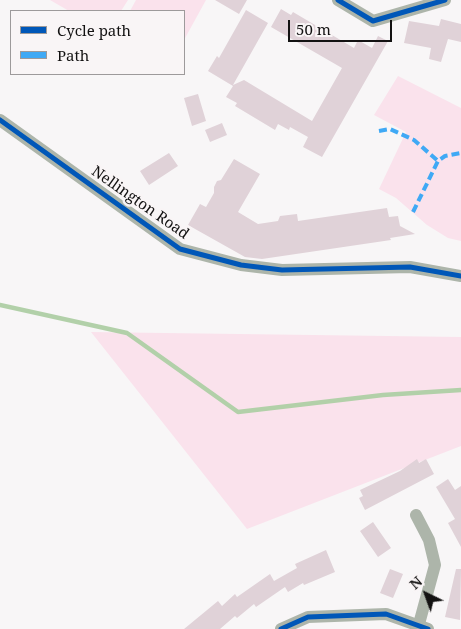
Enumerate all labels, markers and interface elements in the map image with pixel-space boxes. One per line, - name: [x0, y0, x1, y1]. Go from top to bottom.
- legend: [10, 10, 185, 75]
- scale bar: [291, 10, 395, 42]
- text: 50 m: [296, 19, 331, 39]
- text: Cycle path: [57, 20, 131, 40]
- text: Path: [57, 45, 89, 65]
- street label: Nellington Road: [88, 163, 192, 243]
- north arrow: [401, 569, 451, 619]
- text: N: [405, 572, 426, 593]

